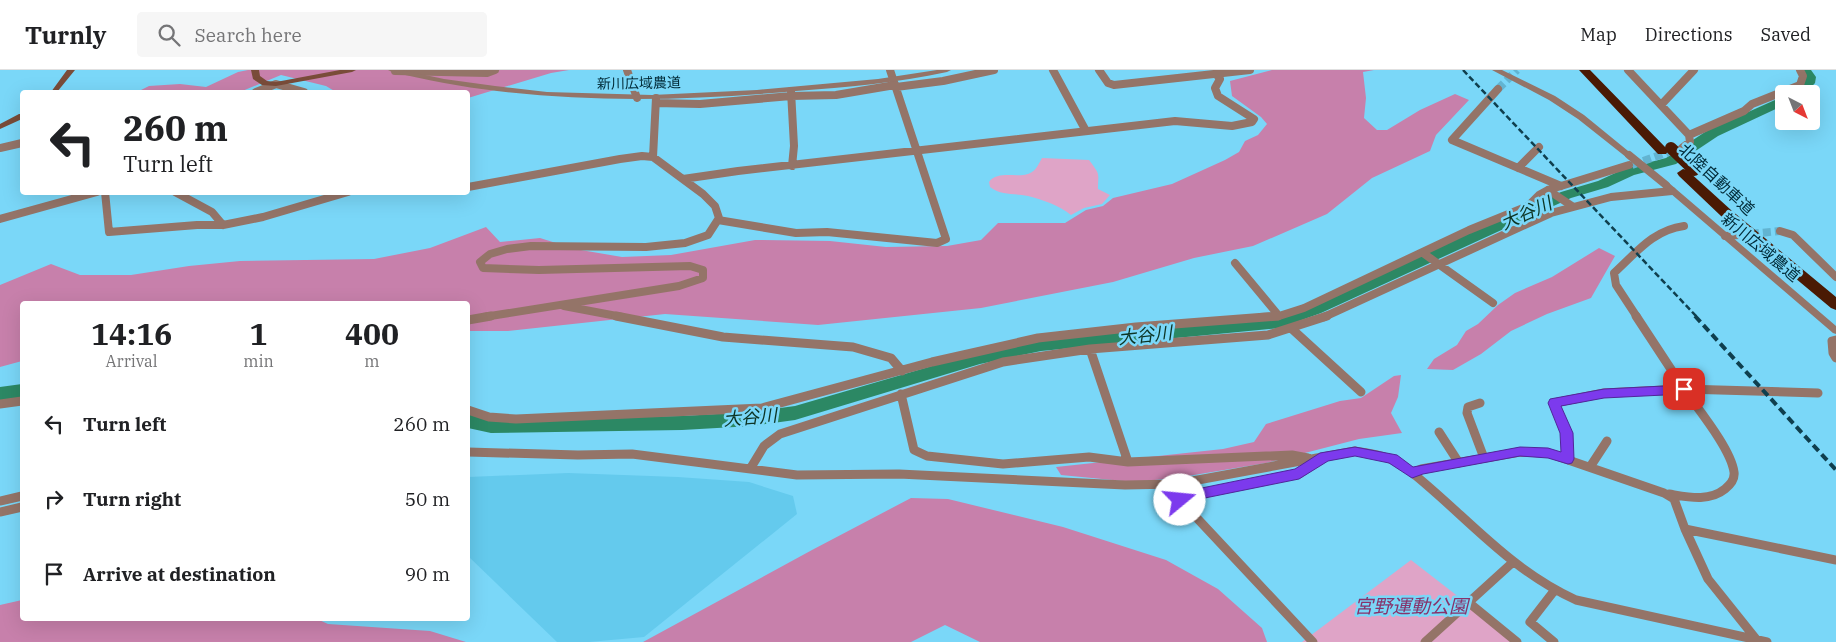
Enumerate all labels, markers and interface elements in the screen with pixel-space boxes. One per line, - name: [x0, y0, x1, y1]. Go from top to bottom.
- search box: [137, 12, 487, 57]
- text: Turnly: [25, 19, 107, 51]
- icon: search: [155, 21, 183, 49]
- text: Search here: [195, 23, 302, 47]
- text: Map: [1580, 23, 1617, 46]
- text: Directions: [1645, 23, 1733, 46]
- text: Saved: [1761, 23, 1811, 46]
- street label: 新川広域農道: [597, 73, 681, 93]
- north arrow: [1775, 85, 1820, 130]
- map controls: [1775, 85, 1820, 130]
- text: 260 m: [123, 105, 228, 151]
- icon: left: [40, 110, 105, 175]
- street label: 北陸自動車道: [1675, 139, 1759, 219]
- text: Turn left: [123, 149, 213, 178]
- water label: 大谷川: [1497, 191, 1557, 234]
- street label: 新川広域農道: [1718, 208, 1804, 286]
- text: 14:16: [91, 314, 172, 353]
- text: 1: [250, 314, 268, 353]
- text: 400: [345, 314, 399, 353]
- water label: 大谷川: [1117, 321, 1175, 349]
- text: Arrival: [106, 351, 158, 371]
- text: min: [243, 351, 274, 371]
- text: m: [364, 351, 380, 371]
- pin: [1663, 368, 1705, 410]
- icon: arrive: [1670, 375, 1698, 403]
- water label: 大谷川: [722, 403, 780, 431]
- icon: left: [40, 410, 68, 438]
- text: Turn left: [83, 412, 166, 436]
- text: 260 m: [393, 412, 450, 436]
- position arrow: [1153, 473, 1205, 525]
- icon: right: [40, 485, 68, 513]
- text: Turn right: [83, 487, 181, 511]
- text: 50 m: [405, 487, 450, 511]
- icon: arrive: [40, 560, 68, 588]
- text: Arrive at destination: [83, 562, 276, 586]
- text: 90 m: [405, 562, 450, 586]
- park label: 宮野運動公園: [1354, 594, 1471, 618]

